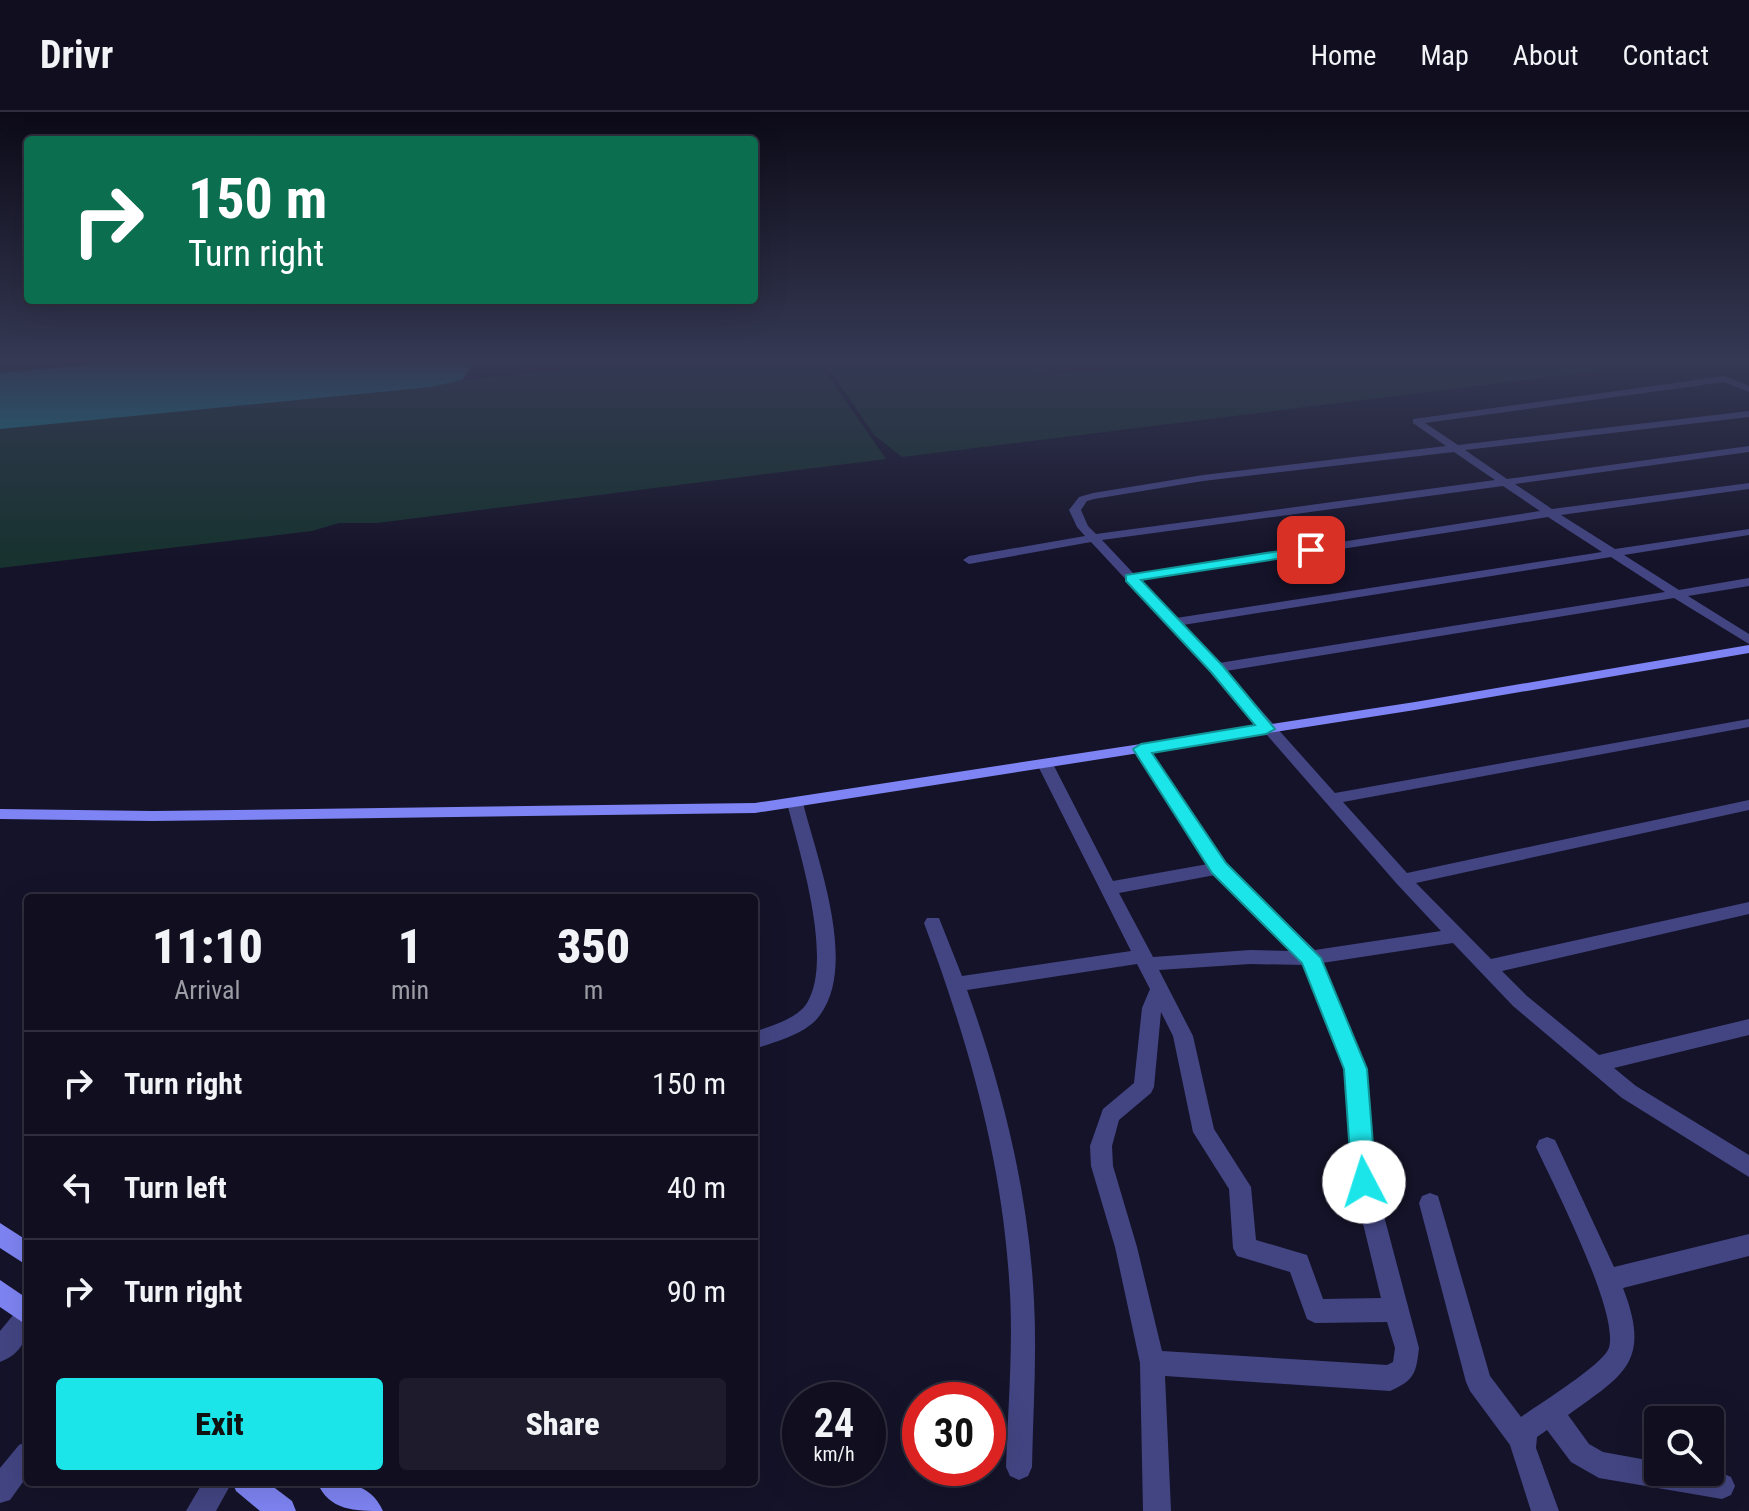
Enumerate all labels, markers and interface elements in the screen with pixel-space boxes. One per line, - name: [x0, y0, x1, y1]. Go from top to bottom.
- text: Drivr: [40, 33, 113, 77]
- text: Home: [1311, 39, 1376, 72]
- text: Map: [1420, 39, 1469, 72]
- text: About: [1513, 39, 1579, 72]
- text: Contact: [1623, 39, 1709, 72]
- text: 150 m: [188, 166, 327, 232]
- icon: right: [56, 168, 160, 272]
- text: Turn right: [188, 233, 324, 275]
- pin: [1277, 516, 1345, 584]
- icon: arrive: [1289, 528, 1333, 572]
- text: 11:10: [152, 918, 263, 975]
- text: 1: [398, 918, 422, 975]
- text: 350: [557, 918, 630, 975]
- text: Arrival: [174, 975, 241, 1005]
- text: min: [391, 975, 429, 1005]
- text: m: [584, 975, 603, 1005]
- icon: right: [56, 1061, 100, 1105]
- text: Turn right: [124, 1066, 242, 1101]
- text: 150 m: [652, 1066, 726, 1101]
- position arrow: [1322, 1140, 1406, 1224]
- icon: left: [56, 1165, 100, 1209]
- text: Turn left: [124, 1170, 227, 1205]
- text: 40 m: [667, 1170, 726, 1205]
- icon: right: [56, 1269, 100, 1313]
- text: Turn right: [124, 1274, 242, 1309]
- text: 90 m: [667, 1274, 726, 1309]
- button: Exit: [56, 1378, 383, 1470]
- button: Share: [399, 1378, 726, 1470]
- speed limit sign: 30: [902, 1382, 1006, 1486]
- text: 24: [814, 1400, 854, 1447]
- map controls: [1644, 1406, 1724, 1486]
- button: search: [1644, 1406, 1724, 1486]
- text: km/h: [813, 1442, 855, 1466]

